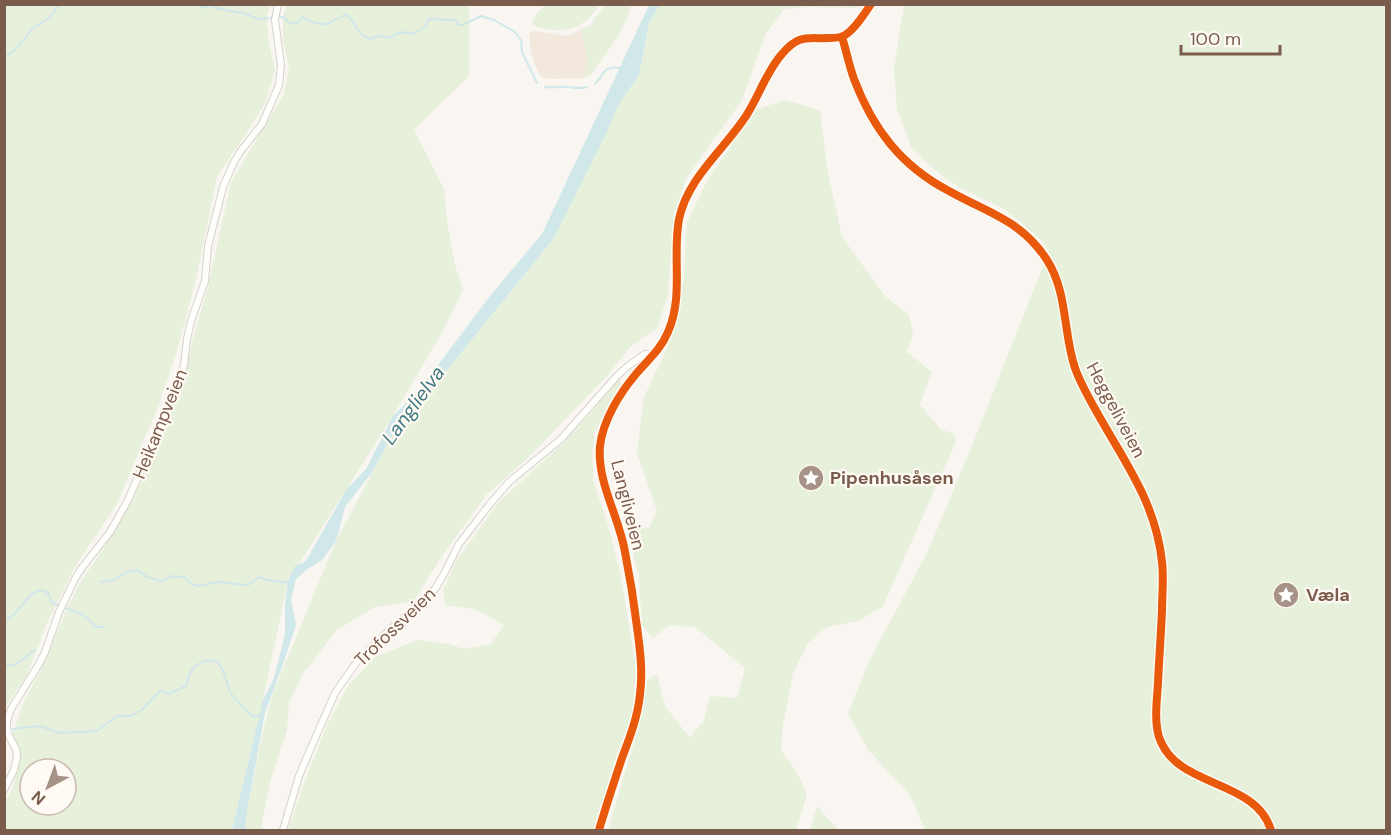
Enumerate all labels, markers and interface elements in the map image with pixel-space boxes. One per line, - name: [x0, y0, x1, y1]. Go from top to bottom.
- scale bar: [1181, 18, 1280, 56]
- text: 100 m: [1190, 27, 1241, 51]
- street label: Heggeliveien: [1081, 358, 1151, 462]
- water label: Langlielva: [376, 361, 450, 449]
- street label: Heikampveien: [127, 365, 193, 483]
- street label: Langliveien: [605, 457, 651, 553]
- place icon: Pipenhusåsen: [796, 463, 826, 493]
- place label: Pipenhusåsen: [830, 466, 954, 490]
- place icon: Væla: [1271, 580, 1301, 610]
- street label: Trofossveien: [349, 582, 441, 672]
- place label: Væla: [1306, 583, 1350, 607]
- north arrow: [18, 757, 78, 817]
- text: N: [27, 786, 50, 810]

